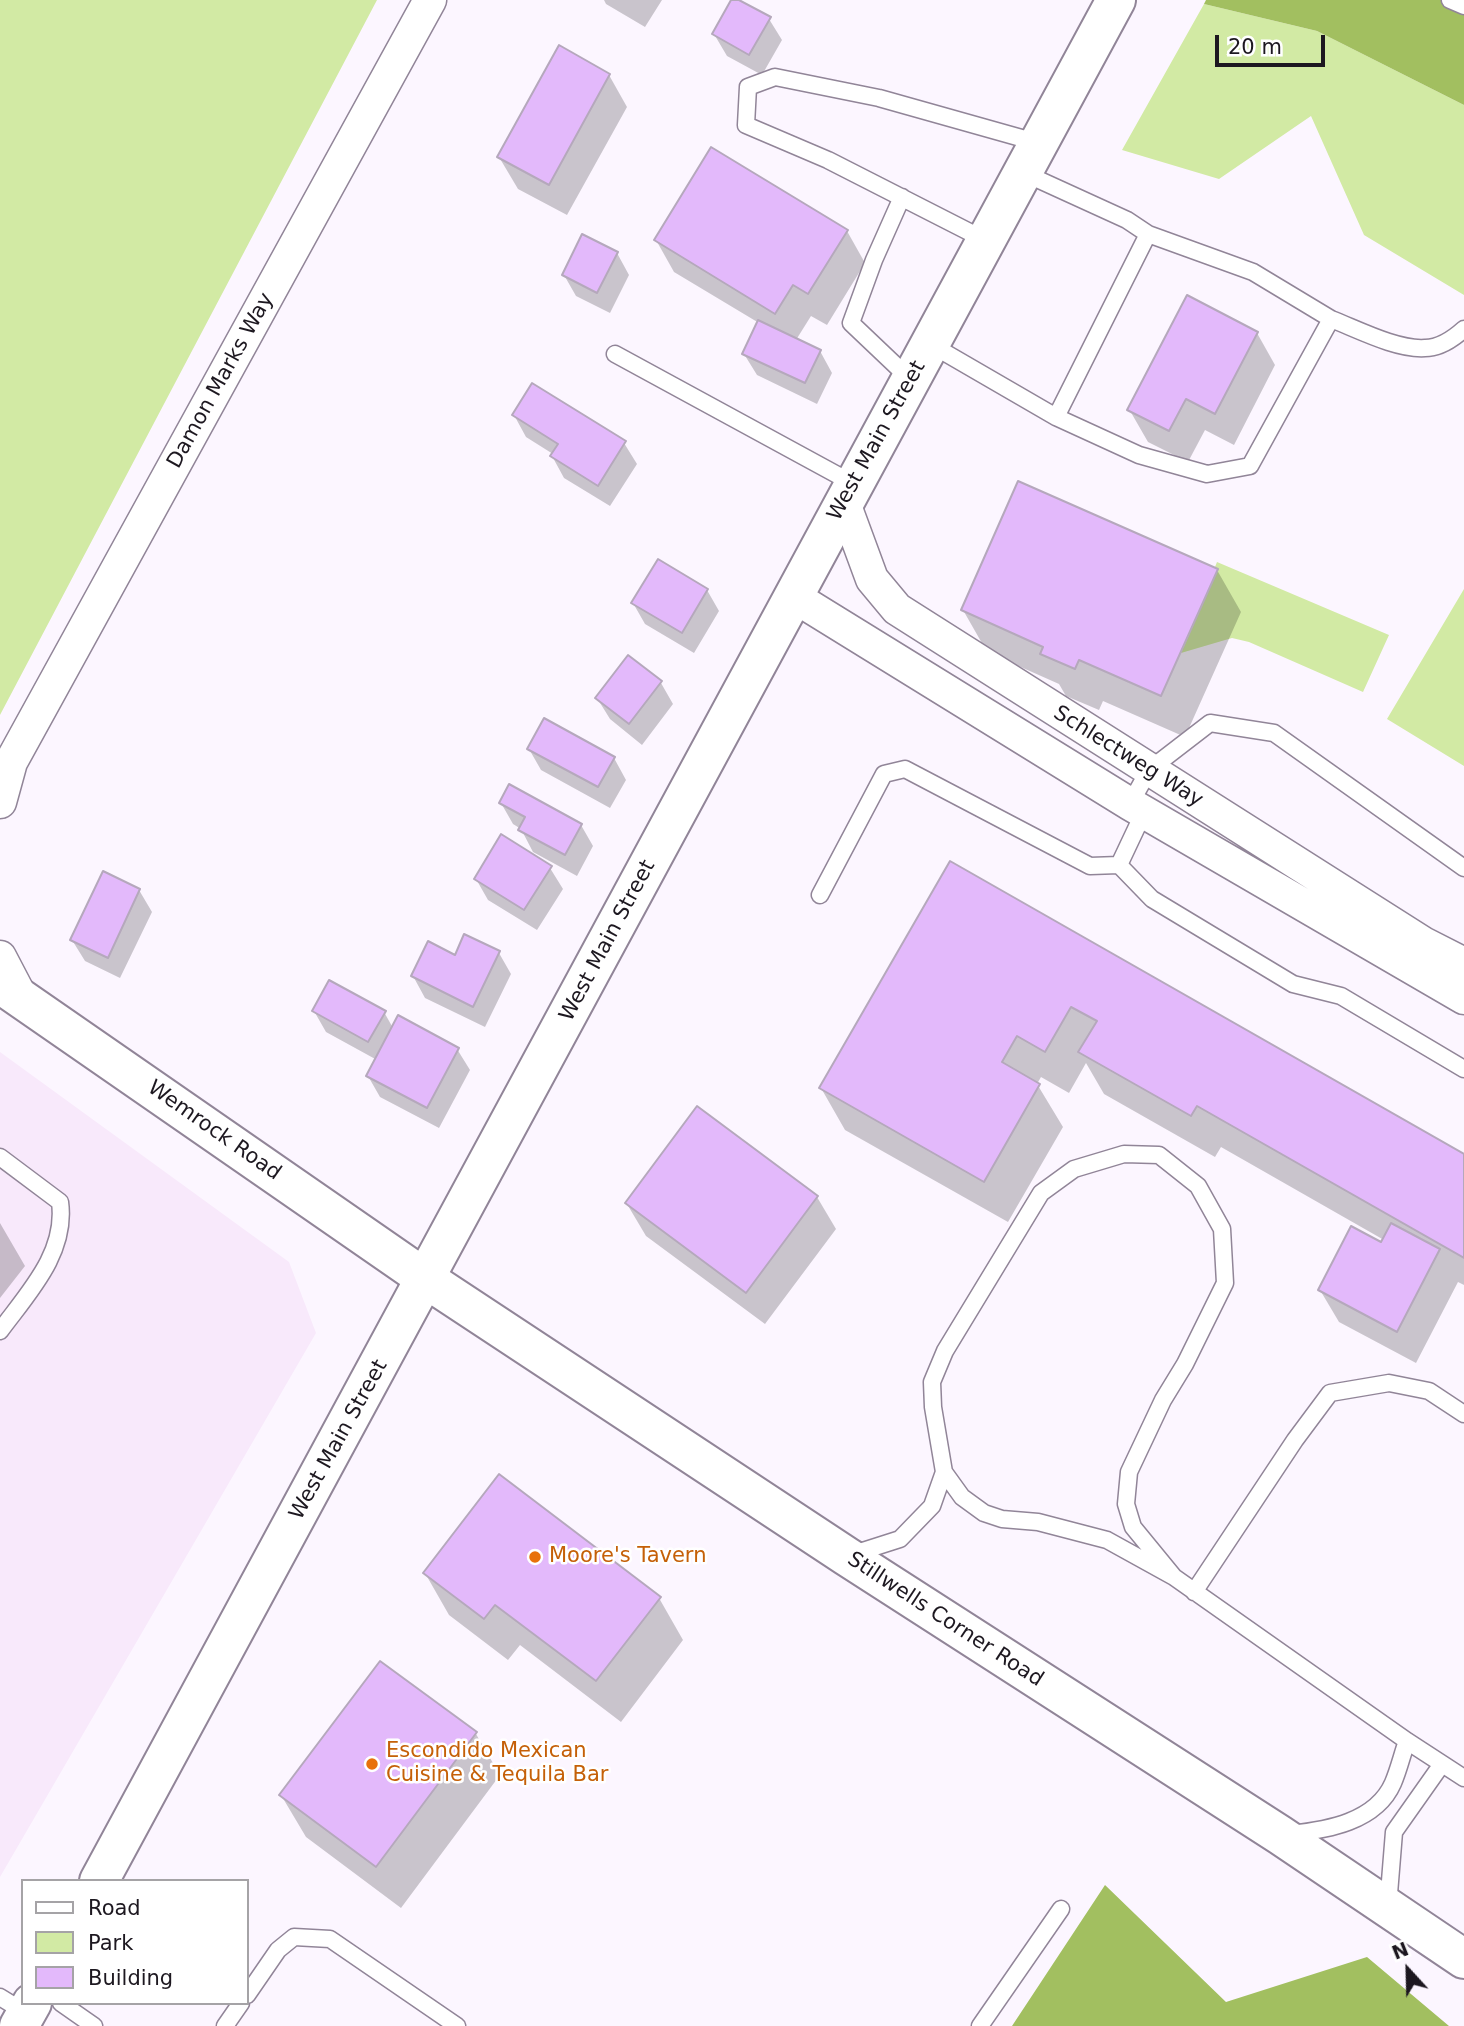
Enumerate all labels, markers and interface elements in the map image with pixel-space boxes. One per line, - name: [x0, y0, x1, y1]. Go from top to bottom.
- scale bar: [1219, 21, 1329, 65]
- text: 20 m: [1228, 35, 1282, 59]
- street label: Damon Marks Way: [162, 289, 280, 473]
- street label: West Main Street: [823, 357, 931, 525]
- street label: Schlectweg Way: [1049, 701, 1207, 813]
- street label: West Main Street: [555, 856, 661, 1026]
- street label: Wemrock Road: [142, 1076, 286, 1186]
- street label: West Main Street: [285, 1356, 393, 1524]
- place label: Moore's Tavern: [549, 1544, 706, 1570]
- street label: Stillwells Corner Road: [842, 1547, 1048, 1693]
- marker: Moore's Tavern: [527, 1549, 543, 1565]
- place label: Escondido Mexican Cuisine & Tequila Bar: [386, 1739, 608, 1789]
- marker: Escondido Mexican Cuisine & Tequila Bar: [364, 1756, 380, 1772]
- legend: [21, 1879, 248, 2005]
- text: Road: [88, 1896, 141, 1920]
- text: Park: [88, 1931, 133, 1955]
- north arrow: [1373, 1935, 1443, 2005]
- text: N: [1389, 1937, 1412, 1964]
- text: Building: [88, 1966, 173, 1990]

